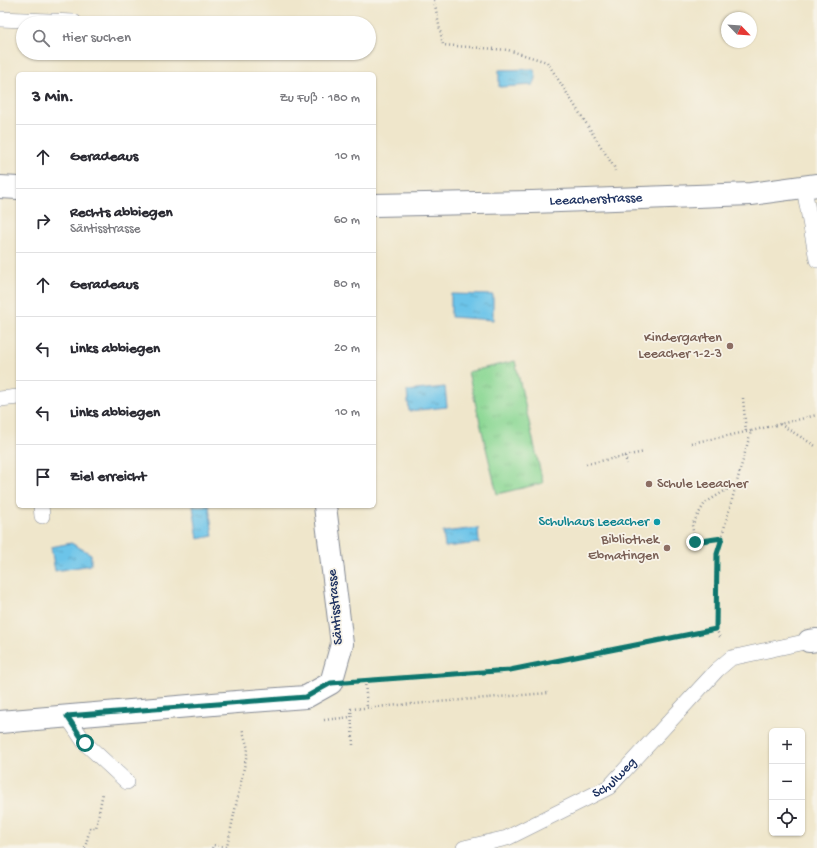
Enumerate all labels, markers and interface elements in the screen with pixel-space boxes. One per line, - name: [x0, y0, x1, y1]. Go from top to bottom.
- north arrow: [721, 12, 757, 48]
- search box: [16, 16, 376, 60]
- icon: search: [30, 27, 52, 49]
- text: Hier suchen: [62, 29, 131, 47]
- text: 3 Min.: [32, 88, 74, 108]
- text: Zu Fuß · 180 m: [279, 91, 360, 106]
- icon: ahead: [32, 146, 54, 168]
- text: Geradeaus: [70, 148, 138, 166]
- text: 10 m: [335, 149, 360, 164]
- street label: Leeacherstrasse: [549, 189, 644, 210]
- text: Rechts abbiegen: [70, 204, 173, 222]
- icon: right: [32, 210, 54, 232]
- text: 60 m: [334, 213, 360, 228]
- text: Säntisstrasse: [70, 222, 141, 237]
- icon: ahead: [32, 274, 54, 296]
- text: Geradeaus: [70, 276, 138, 294]
- text: 80 m: [333, 277, 360, 292]
- place label: Kindergarten Leeacher 1-2-3: [638, 330, 722, 363]
- icon: left: [32, 338, 54, 360]
- text: Links abbiegen: [70, 340, 160, 358]
- text: 20 m: [334, 341, 360, 356]
- marker: Kindergarten Leeacher 1-2-3: [725, 341, 735, 351]
- icon: left: [32, 402, 54, 424]
- text: Links abbiegen: [70, 404, 160, 422]
- text: 10 m: [335, 405, 360, 420]
- icon: arrive: [32, 466, 54, 488]
- text: Ziel erreicht: [70, 468, 146, 486]
- place label: Schule Leeacher: [657, 476, 749, 493]
- marker: Schule Leeacher: [644, 479, 654, 489]
- place label: Schulhaus Leeacher: [538, 514, 650, 531]
- marker: Schulhaus Leeacher: [652, 517, 662, 527]
- place label: Bibliothek Ebmatingen: [588, 532, 661, 565]
- route end: [686, 533, 704, 551]
- marker: Bibliothek Ebmatingen: [662, 543, 672, 553]
- street label: Säntisstrasse: [324, 568, 348, 646]
- map controls: [769, 728, 805, 836]
- button: +: [769, 728, 805, 764]
- route start: [76, 734, 94, 752]
- street label: Schulweg: [590, 754, 640, 802]
- button: −: [769, 764, 805, 800]
- button: locate: [769, 800, 805, 836]

